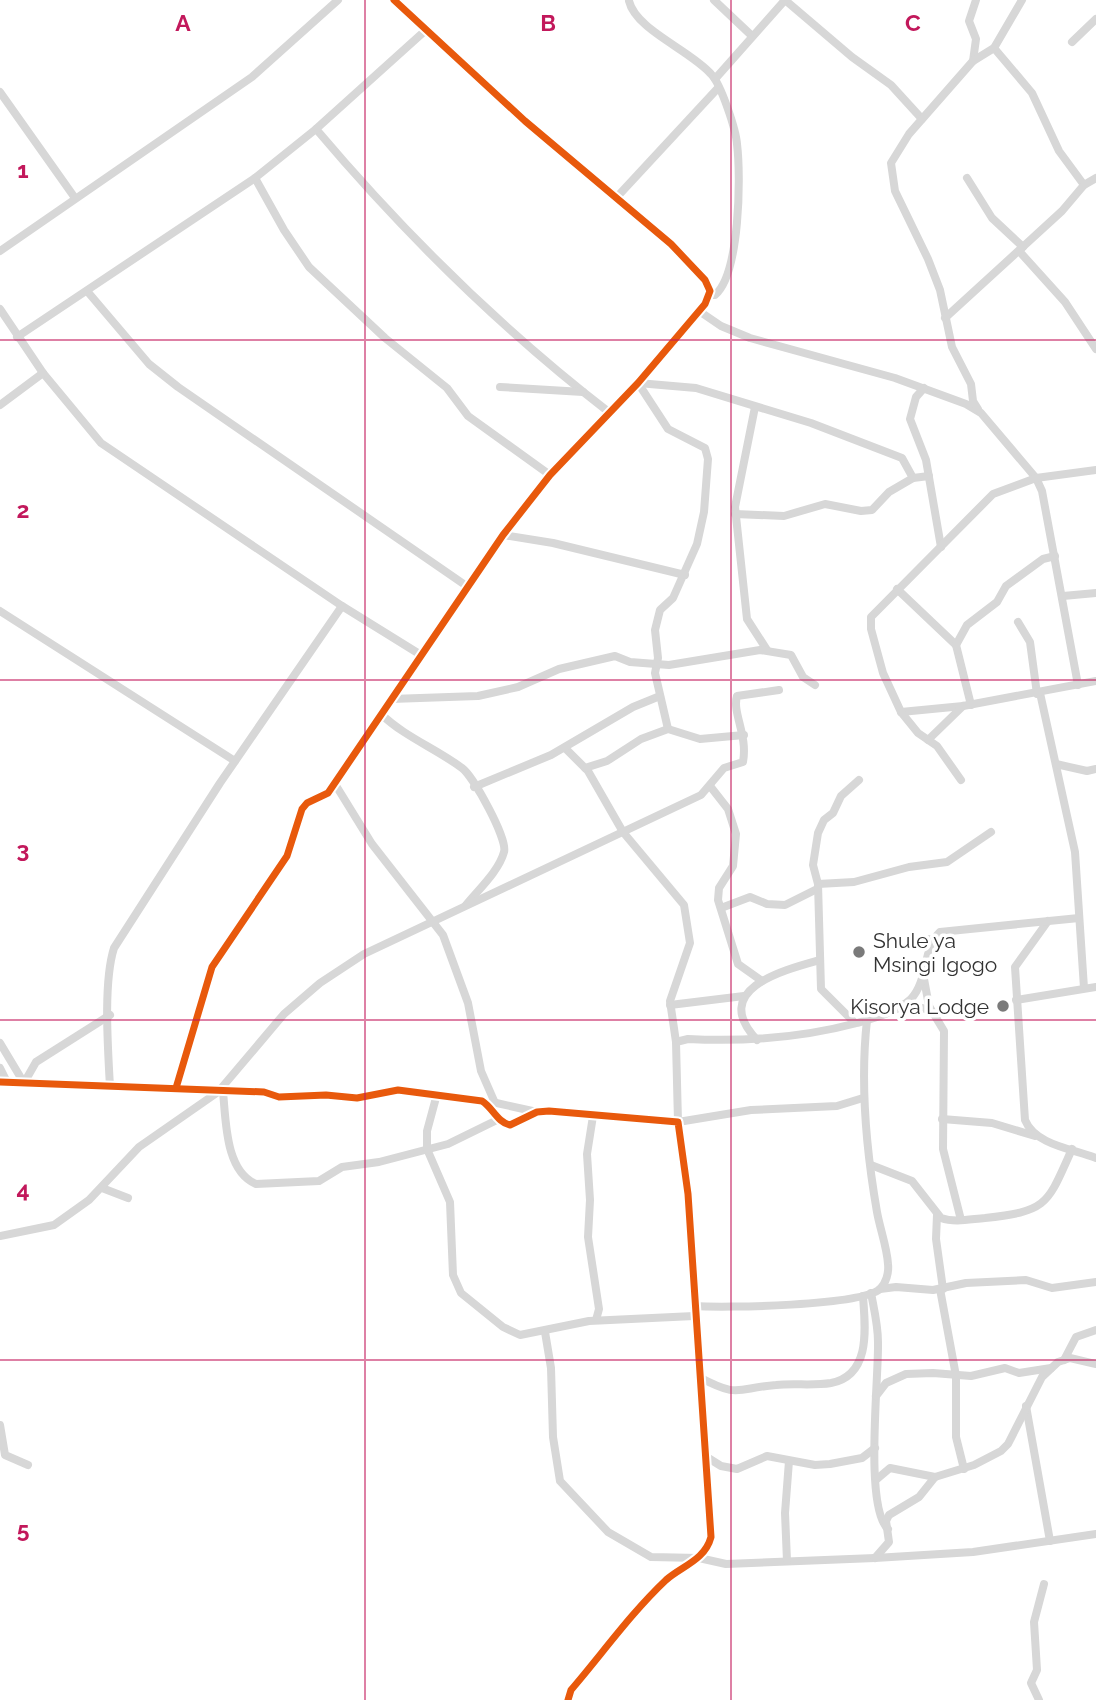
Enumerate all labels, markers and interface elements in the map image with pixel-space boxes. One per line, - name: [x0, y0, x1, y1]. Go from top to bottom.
- text: A: [175, 9, 191, 36]
- text: B: [540, 9, 556, 36]
- text: C: [905, 9, 921, 36]
- text: 1: [17, 156, 29, 183]
- text: 2: [17, 496, 29, 523]
- text: 3: [17, 836, 29, 863]
- place label: Shule ya Msingi Igogo: [873, 928, 997, 977]
- marker: Shule ya Msingi Igogo: [851, 944, 867, 960]
- place label: Kisorya Lodge: [850, 994, 989, 1019]
- marker: Kisorya Lodge: [995, 998, 1011, 1014]
- text: 4: [16, 1176, 30, 1203]
- text: 5: [17, 1516, 30, 1543]

